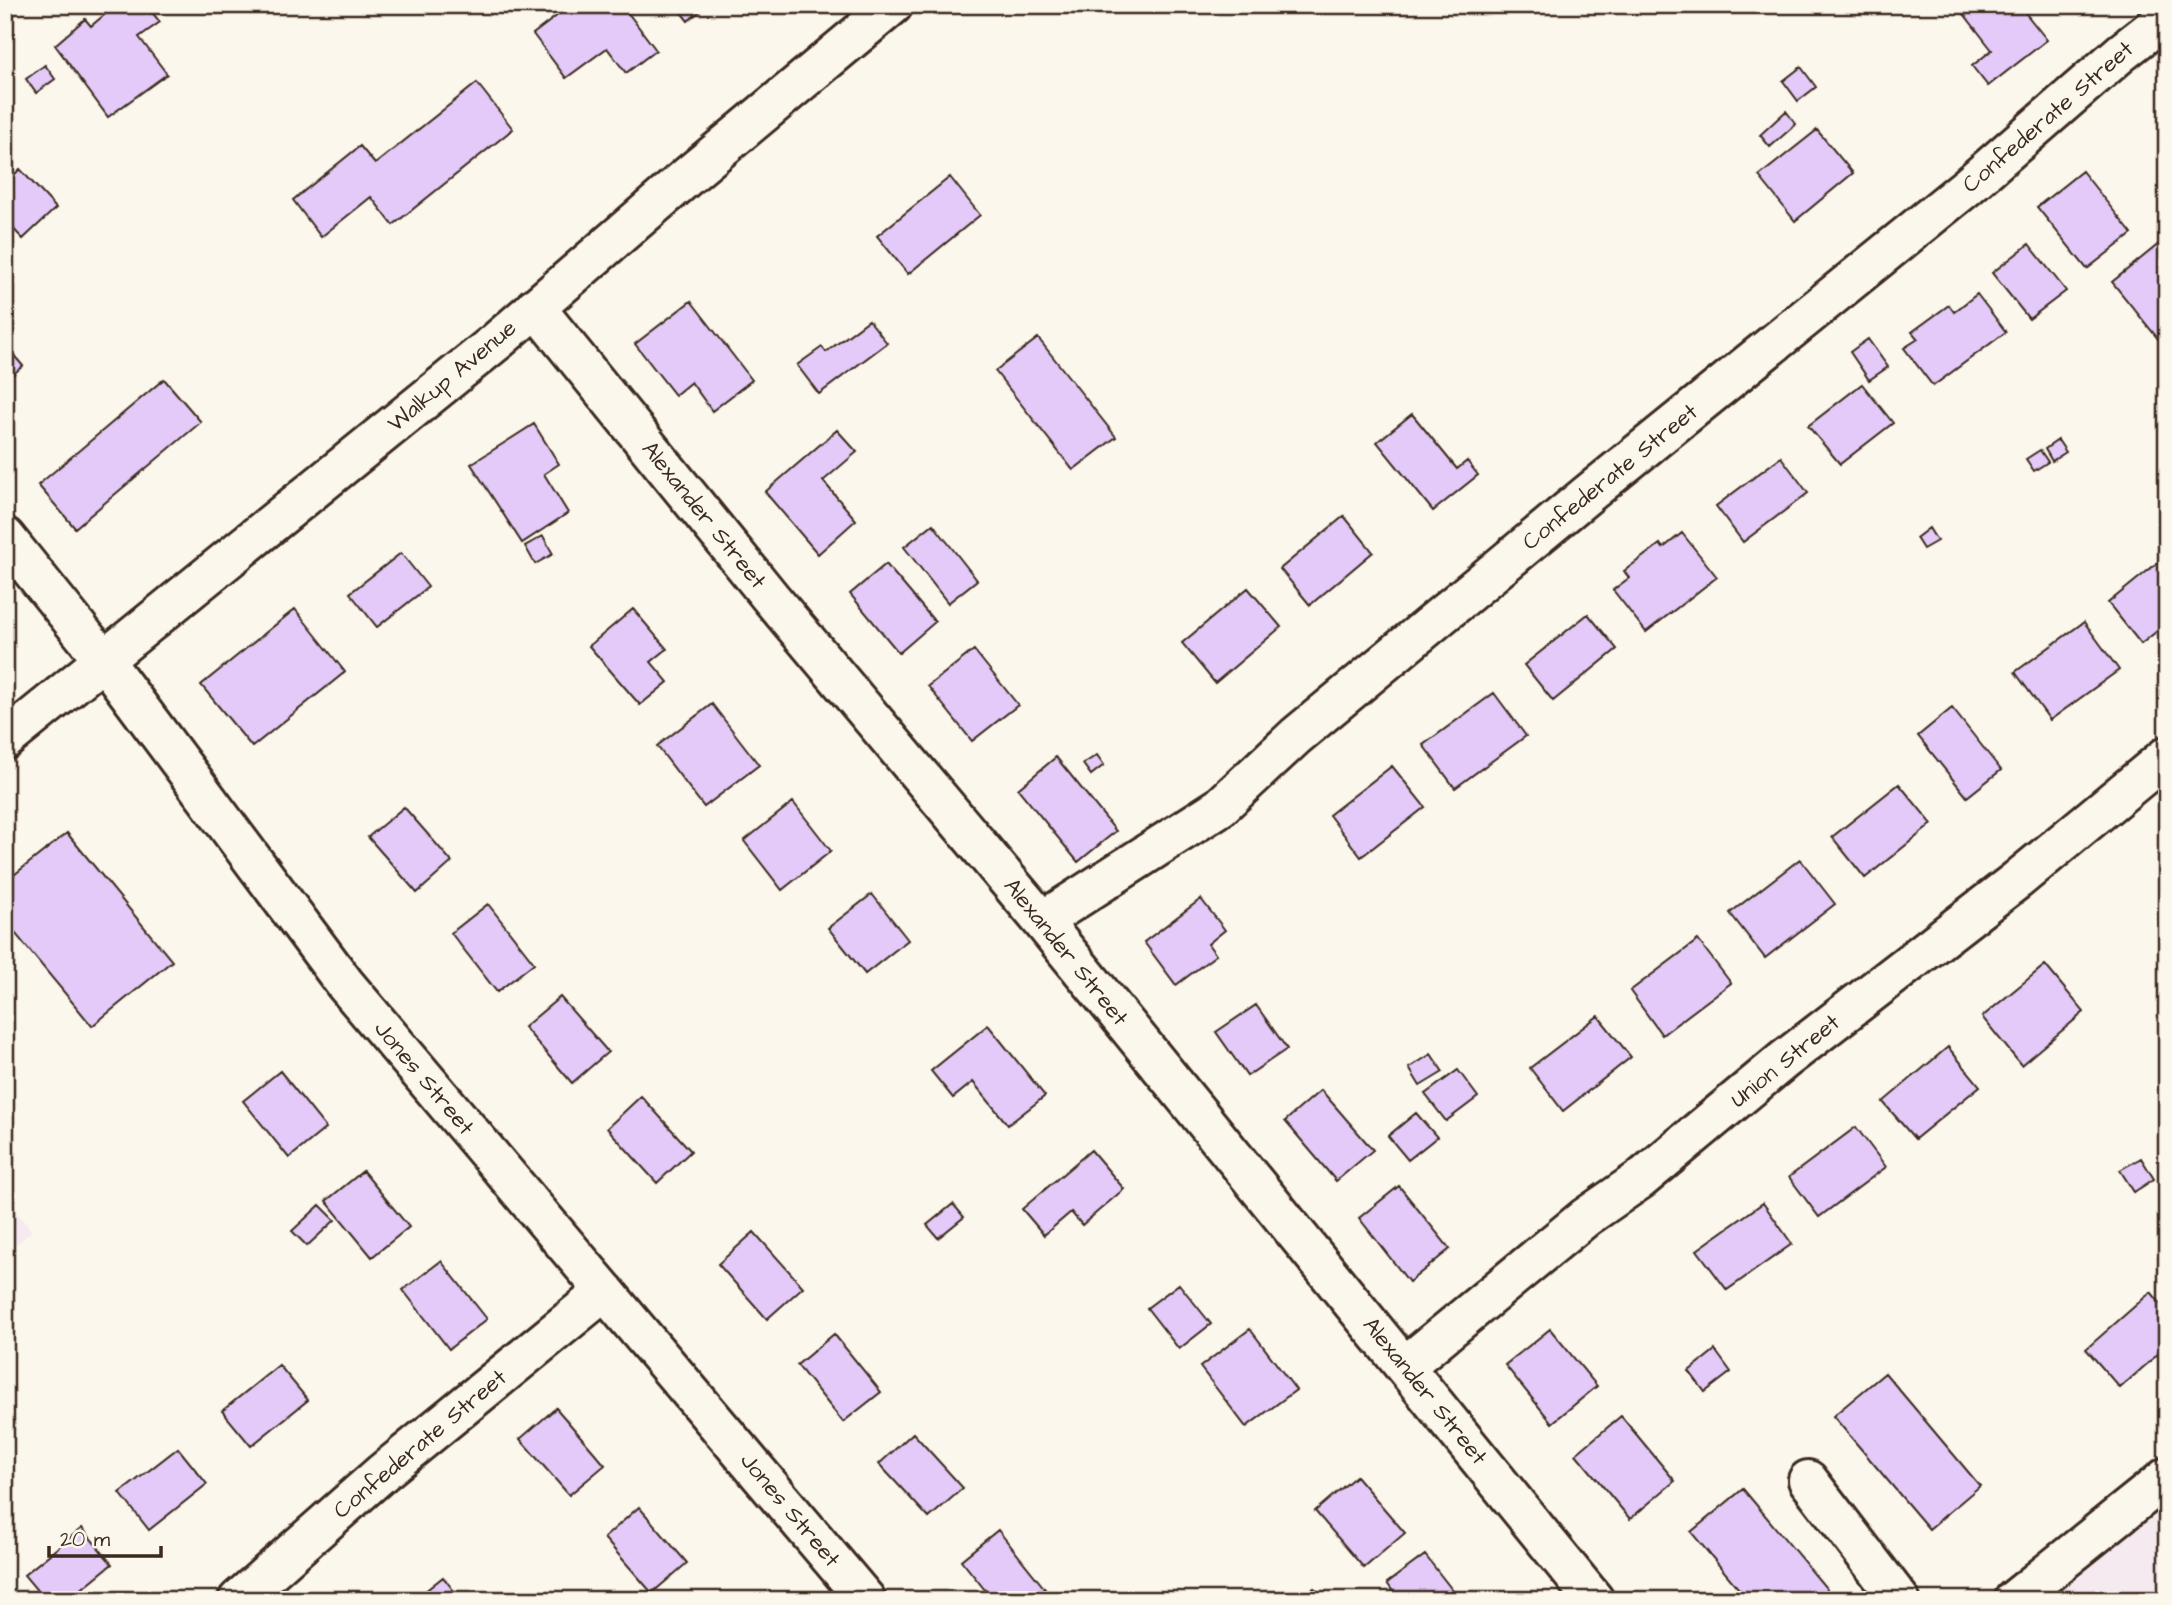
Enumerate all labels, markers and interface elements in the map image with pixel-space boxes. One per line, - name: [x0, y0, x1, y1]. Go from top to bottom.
- street label: Confederate Street: [1955, 33, 2141, 200]
- street label: Walkup Avenue: [381, 312, 523, 440]
- street label: Confederate Street: [1515, 396, 1705, 558]
- street label: Alexander Street: [634, 434, 774, 596]
- street label: Alexander Street: [996, 871, 1136, 1033]
- street label: Union Street: [1723, 1006, 1847, 1115]
- street label: Jones Street: [367, 1014, 482, 1143]
- street label: Alexander Street: [1355, 1310, 1495, 1472]
- street label: Confederate Street: [326, 1361, 514, 1526]
- street label: Jones Street: [733, 1446, 848, 1575]
- scale bar: [49, 1514, 161, 1558]
- text: 20 m: [60, 1525, 111, 1554]

